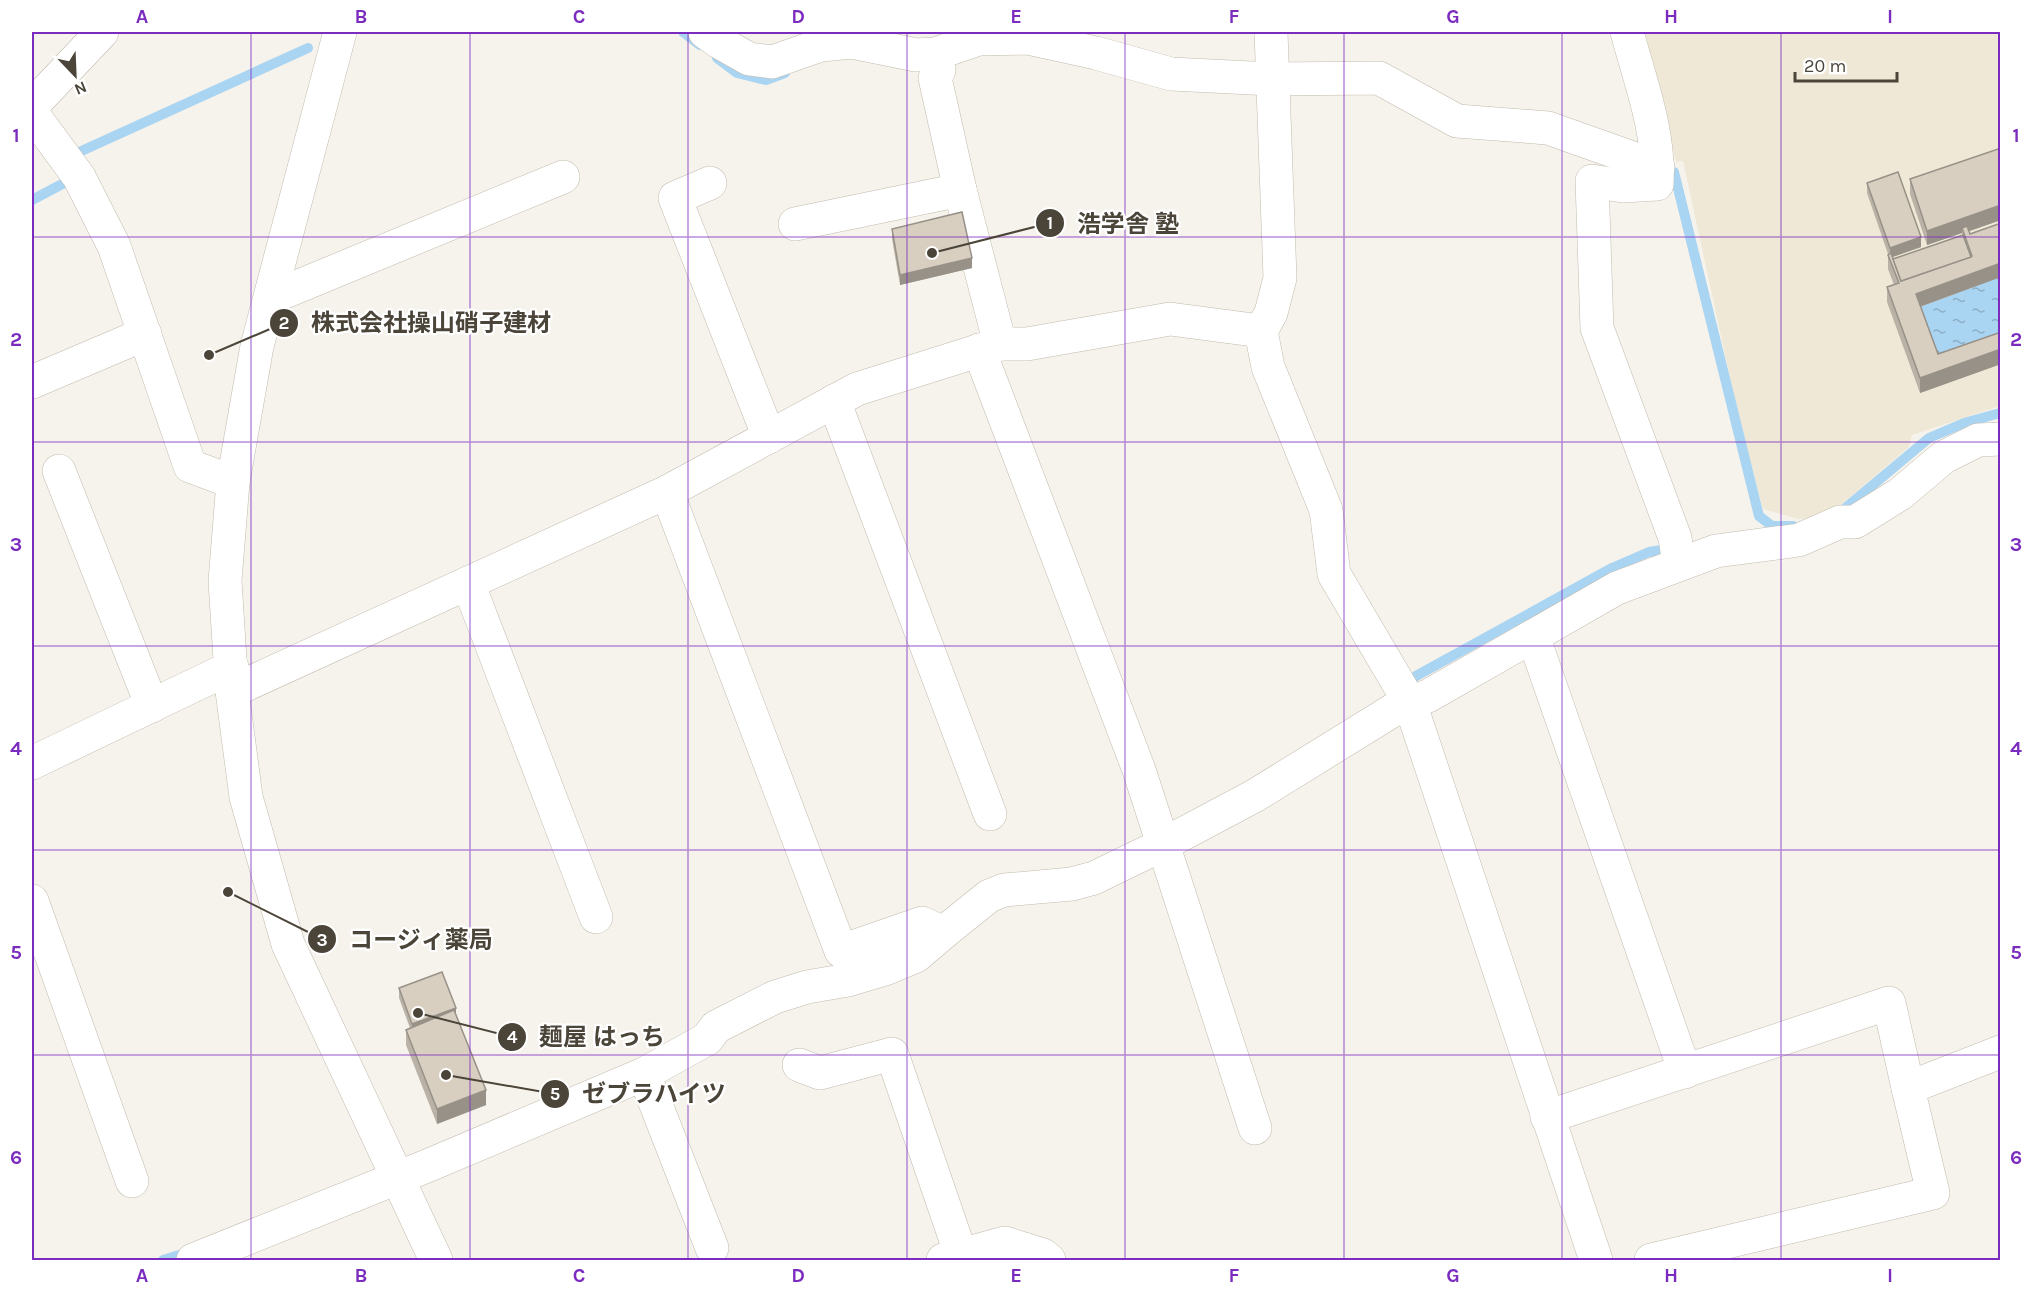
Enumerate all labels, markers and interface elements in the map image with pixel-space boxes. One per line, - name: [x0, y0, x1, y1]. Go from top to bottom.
- text: A: [136, 5, 149, 28]
- text: B: [355, 5, 367, 28]
- text: C: [573, 5, 585, 28]
- text: D: [791, 5, 805, 28]
- text: E: [1010, 5, 1022, 28]
- text: F: [1229, 5, 1240, 28]
- text: G: [1446, 5, 1460, 28]
- text: H: [1664, 5, 1678, 28]
- text: I: [1887, 5, 1893, 28]
- north arrow: [45, 45, 105, 105]
- scale bar: [1795, 45, 1897, 83]
- text: 20 m: [1804, 55, 1846, 77]
- text: N: [72, 77, 90, 99]
- text: 1: [12, 124, 20, 147]
- text: 1: [2012, 124, 2020, 147]
- callout: 浩学舎 塾: [1035, 202, 1191, 244]
- text: 浩学舎 塾: [1077, 210, 1179, 238]
- text: 1: [1047, 212, 1053, 234]
- callout: 株式会社操山硝子建材: [269, 302, 563, 344]
- text: 株式会社操山硝子建材: [311, 309, 551, 337]
- text: 2: [279, 312, 289, 334]
- text: 2: [10, 328, 22, 351]
- text: 2: [2010, 328, 2022, 351]
- text: 3: [10, 533, 22, 556]
- text: 3: [2010, 533, 2022, 556]
- text: 4: [10, 737, 22, 760]
- text: 4: [2010, 737, 2022, 760]
- callout: コージィ薬局: [307, 918, 505, 960]
- text: コージィ薬局: [349, 926, 493, 954]
- text: 3: [316, 929, 328, 951]
- text: 5: [10, 941, 22, 964]
- text: 5: [2010, 941, 2022, 964]
- callout: 麺屋 はっち: [497, 1016, 677, 1058]
- text: 麺屋 はっち: [539, 1023, 665, 1051]
- text: 4: [507, 1026, 518, 1048]
- callout: ゼブラハイツ: [540, 1073, 738, 1115]
- text: ゼブラハイツ: [582, 1080, 726, 1108]
- text: 5: [550, 1083, 560, 1105]
- text: 6: [10, 1146, 22, 1169]
- text: 6: [2010, 1146, 2022, 1169]
- text: A: [136, 1264, 149, 1287]
- text: B: [355, 1264, 367, 1287]
- text: C: [573, 1264, 585, 1287]
- text: D: [791, 1264, 805, 1287]
- text: E: [1010, 1264, 1022, 1287]
- text: F: [1229, 1264, 1240, 1287]
- text: G: [1446, 1264, 1460, 1287]
- text: H: [1664, 1264, 1678, 1287]
- text: I: [1887, 1264, 1893, 1287]

